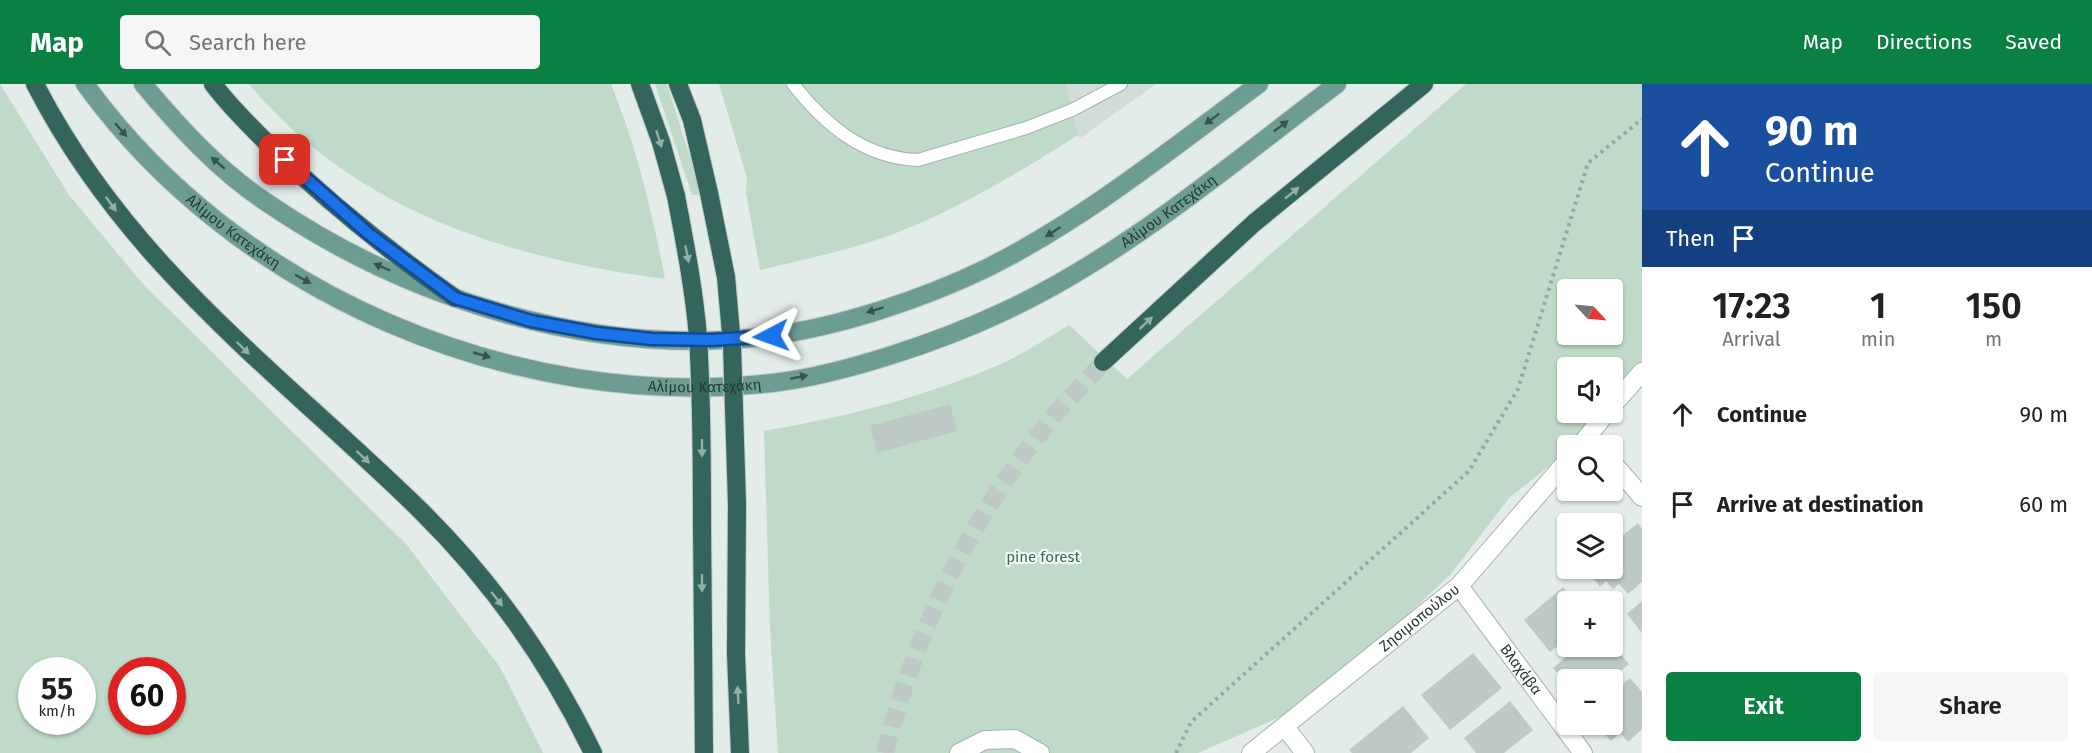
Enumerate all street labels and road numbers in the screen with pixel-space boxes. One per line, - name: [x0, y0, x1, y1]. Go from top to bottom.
- street label: Αλίμου Κατεχάκη: [1117, 171, 1220, 252]
- street label: Αλίμου Κατεχάκη: [182, 190, 284, 272]
- street label: Αλίμου Κατεχάκη: [648, 375, 762, 396]
- street label: Ζησιμοπούλου: [1376, 580, 1463, 655]
- street label: Βλαχάβα: [1496, 641, 1546, 698]

